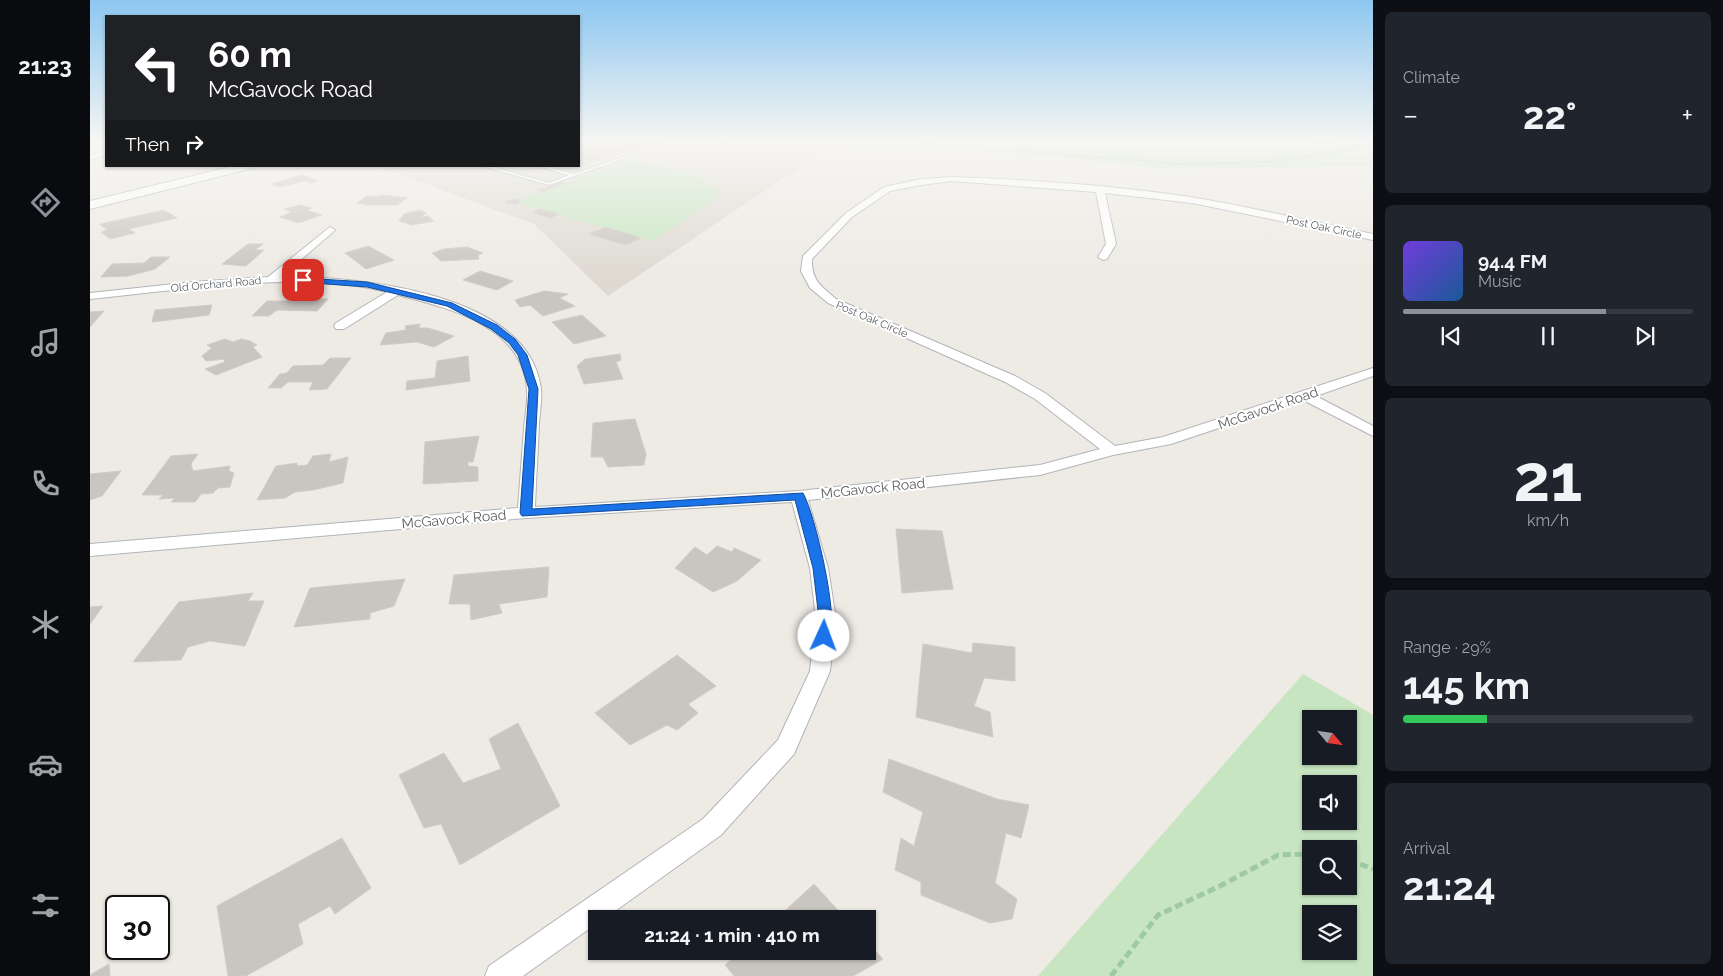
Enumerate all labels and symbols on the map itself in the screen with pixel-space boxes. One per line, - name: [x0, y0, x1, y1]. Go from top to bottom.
- street label: Post Oak Circle: [1285, 213, 1363, 242]
- pin: [282, 259, 324, 301]
- street label: Old Orchard Road: [170, 274, 262, 295]
- street label: Post Oak Circle: [834, 298, 910, 341]
- street label: McGavock Road: [1216, 383, 1320, 433]
- street label: McGavock Road: [820, 475, 926, 501]
- street label: McGavock Road: [401, 506, 507, 532]
- position arrow: [797, 609, 849, 661]
- north arrow: [1302, 710, 1358, 765]
- speed limit sign: 30: [105, 895, 170, 960]

